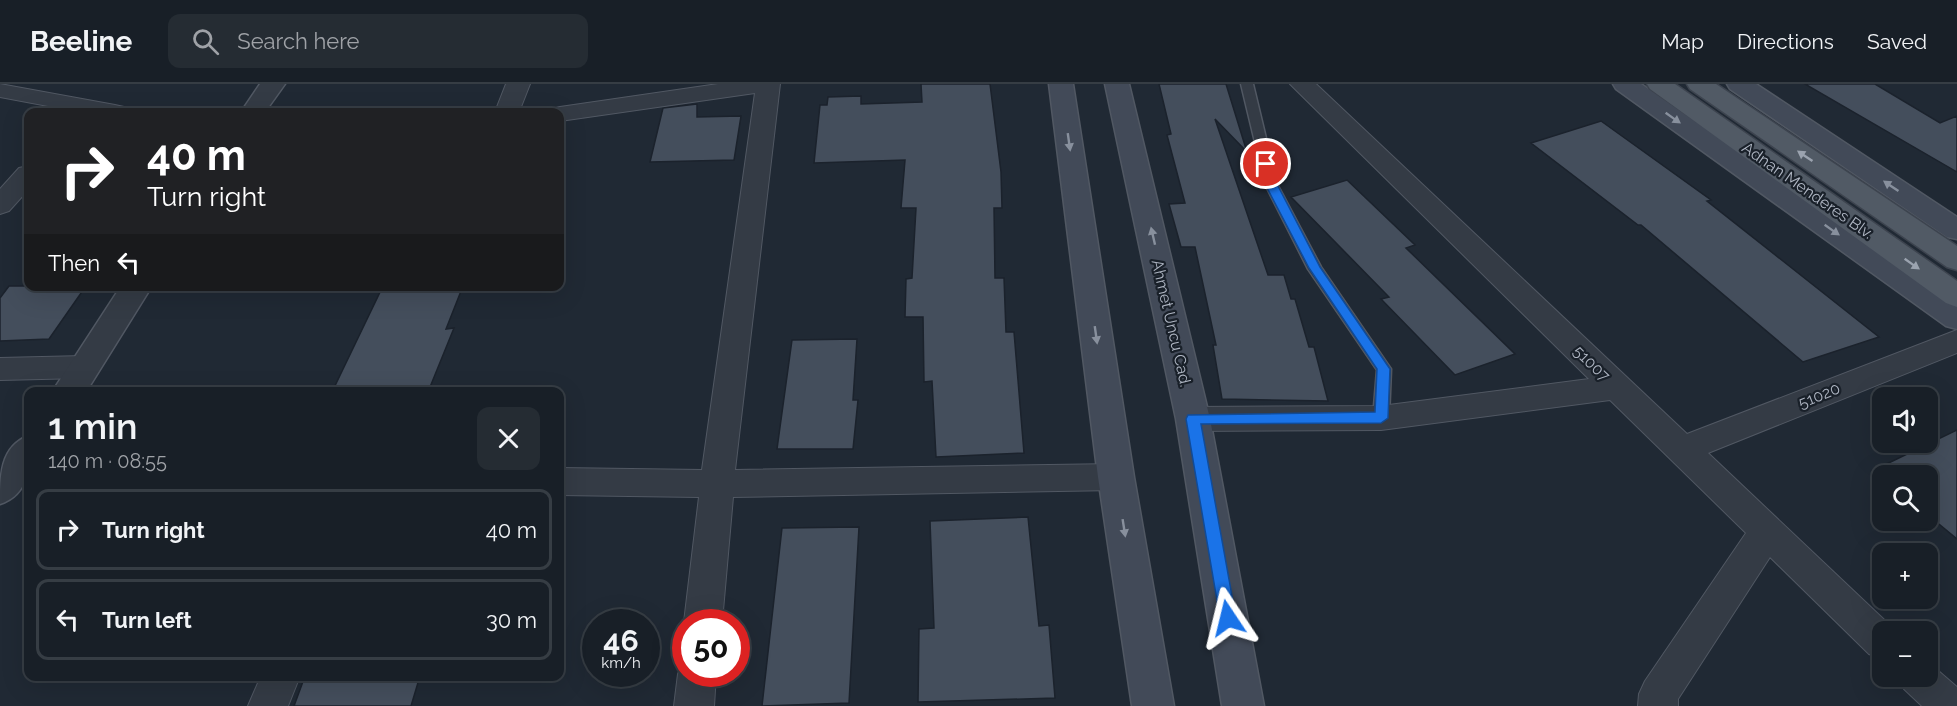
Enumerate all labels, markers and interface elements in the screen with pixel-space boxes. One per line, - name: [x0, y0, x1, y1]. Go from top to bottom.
- search box: [168, 14, 588, 68]
- text: Beeline: [30, 25, 132, 58]
- icon: search: [189, 25, 222, 58]
- text: Search here: [237, 28, 359, 54]
- text: Map: [1661, 29, 1704, 54]
- text: Directions: [1737, 29, 1834, 54]
- text: Saved: [1867, 29, 1927, 54]
- one-way arrow: [1664, 112, 1680, 124]
- text: 40 m: [147, 131, 246, 180]
- icon: right: [48, 132, 126, 210]
- one-way arrow: [1064, 133, 1073, 152]
- pin: [1240, 138, 1291, 189]
- street label: Adnan Menderes Blv.: [1739, 138, 1877, 243]
- icon: arrive: [1249, 147, 1282, 180]
- one-way arrow: [1797, 150, 1813, 162]
- text: Turn right: [147, 181, 266, 212]
- one-way arrow: [1883, 181, 1899, 192]
- one-way arrow: [1824, 224, 1840, 236]
- one-way arrow: [1148, 226, 1157, 245]
- icon: left: [112, 246, 145, 279]
- text: Then: [48, 250, 100, 276]
- street label: Ahmet Uncu Cad.: [1148, 258, 1195, 389]
- one-way arrow: [1904, 258, 1920, 270]
- one-way arrow: [1092, 326, 1101, 345]
- street label: 51007: [1569, 341, 1614, 386]
- street label: 51020: [1795, 379, 1843, 412]
- map controls: [1872, 387, 1938, 687]
- button: sound: [1872, 387, 1938, 453]
- text: 1 min: [48, 405, 137, 447]
- button: close: [477, 407, 540, 470]
- text: 140 m · 08:55: [48, 449, 167, 473]
- button: search: [1872, 465, 1938, 531]
- icon: right: [51, 513, 84, 546]
- text: Turn right: [102, 517, 205, 543]
- text: 40 m: [486, 517, 537, 543]
- one-way arrow: [1120, 519, 1129, 538]
- button: +: [1872, 543, 1938, 609]
- position arrow: [1196, 586, 1260, 650]
- icon: left: [51, 603, 84, 636]
- text: Turn left: [102, 607, 192, 633]
- text: 30 m: [486, 607, 537, 633]
- speed limit sign: 50: [672, 609, 750, 687]
- button: −: [1872, 621, 1938, 687]
- text: 46: [603, 623, 639, 658]
- text: km/h: [601, 654, 641, 672]

